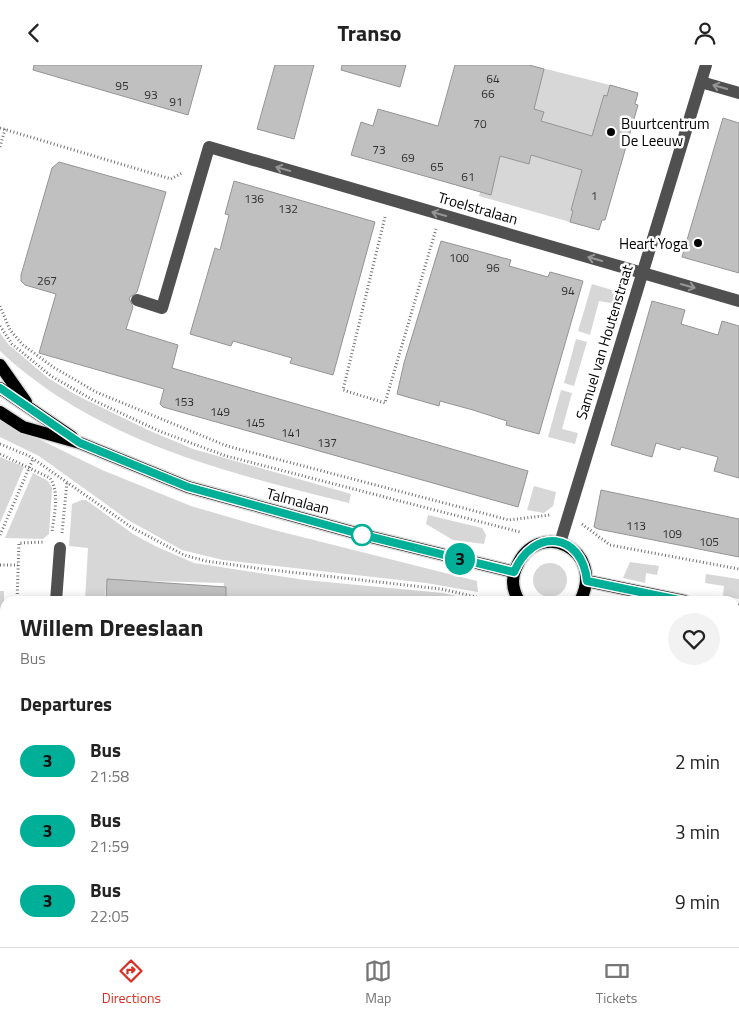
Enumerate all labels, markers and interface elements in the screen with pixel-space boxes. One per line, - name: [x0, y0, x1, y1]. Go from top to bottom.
- text: Transo: [337, 16, 402, 50]
- icon: back: [20, 19, 48, 47]
- icon: person: [691, 19, 719, 47]
- house number: 64: [486, 69, 500, 88]
- house number: 95: [115, 76, 129, 95]
- one-way arrow: [712, 82, 728, 92]
- house number: 66: [481, 84, 495, 103]
- house number: 93: [144, 85, 158, 104]
- house number: 91: [169, 92, 183, 111]
- place label: Buurtcentrum De Leeuw: [621, 112, 710, 152]
- house number: 70: [473, 114, 487, 133]
- marker: Buurtcentrum De Leeuw: [605, 126, 617, 138]
- house number: 73: [372, 140, 386, 159]
- house number: 69: [401, 148, 415, 167]
- house number: 65: [430, 157, 444, 176]
- one-way arrow: [275, 163, 291, 173]
- house number: 61: [461, 167, 475, 186]
- street label: Troelstralaan: [435, 186, 521, 230]
- house number: 1: [591, 186, 597, 205]
- house number: 136: [244, 189, 264, 208]
- house number: 132: [278, 199, 298, 218]
- one-way arrow: [431, 208, 447, 218]
- place label: Heart Yoga: [619, 232, 688, 255]
- marker: Heart Yoga: [692, 237, 704, 249]
- house number: 100: [449, 248, 469, 267]
- one-way arrow: [587, 254, 603, 263]
- house number: 96: [486, 258, 500, 277]
- street label: Samuel van Houtenstraat: [569, 261, 639, 422]
- house number: 267: [37, 271, 57, 290]
- house number: 94: [561, 281, 575, 300]
- one-way arrow: [680, 282, 696, 292]
- house number: 153: [174, 392, 194, 411]
- house number: 149: [210, 402, 230, 421]
- house number: 145: [245, 413, 265, 432]
- house number: 141: [281, 423, 301, 442]
- house number: 137: [317, 433, 337, 452]
- street label: Talmalaan: [264, 482, 332, 520]
- house number: 113: [626, 516, 646, 535]
- unlabelled marker: [351, 524, 373, 546]
- house number: 109: [662, 524, 682, 543]
- house number: 105: [699, 532, 719, 551]
- line badge: 3: [444, 543, 476, 575]
- text: 3: [455, 545, 465, 572]
- text: Willem Dreeslaan: [20, 609, 203, 645]
- button: heart: [668, 613, 720, 665]
- text: Bus: [20, 646, 46, 670]
- text: Departures: [20, 689, 112, 718]
- text: Bus: [90, 735, 121, 764]
- text: 3: [42, 747, 53, 774]
- text: 2 min: [675, 747, 720, 776]
- text: 21:58: [90, 764, 129, 788]
- text: Bus: [90, 805, 121, 834]
- text: 3: [42, 817, 53, 844]
- text: 3 min: [675, 817, 720, 846]
- text: 21:59: [90, 834, 129, 858]
- text: Bus: [90, 875, 121, 904]
- text: 3: [42, 887, 53, 914]
- text: 9 min: [675, 887, 720, 916]
- text: 22:05: [90, 904, 129, 928]
- tab: Directions: [102, 957, 161, 1008]
- tab: Map: [364, 957, 392, 1008]
- tab: Tickets: [596, 957, 637, 1008]

